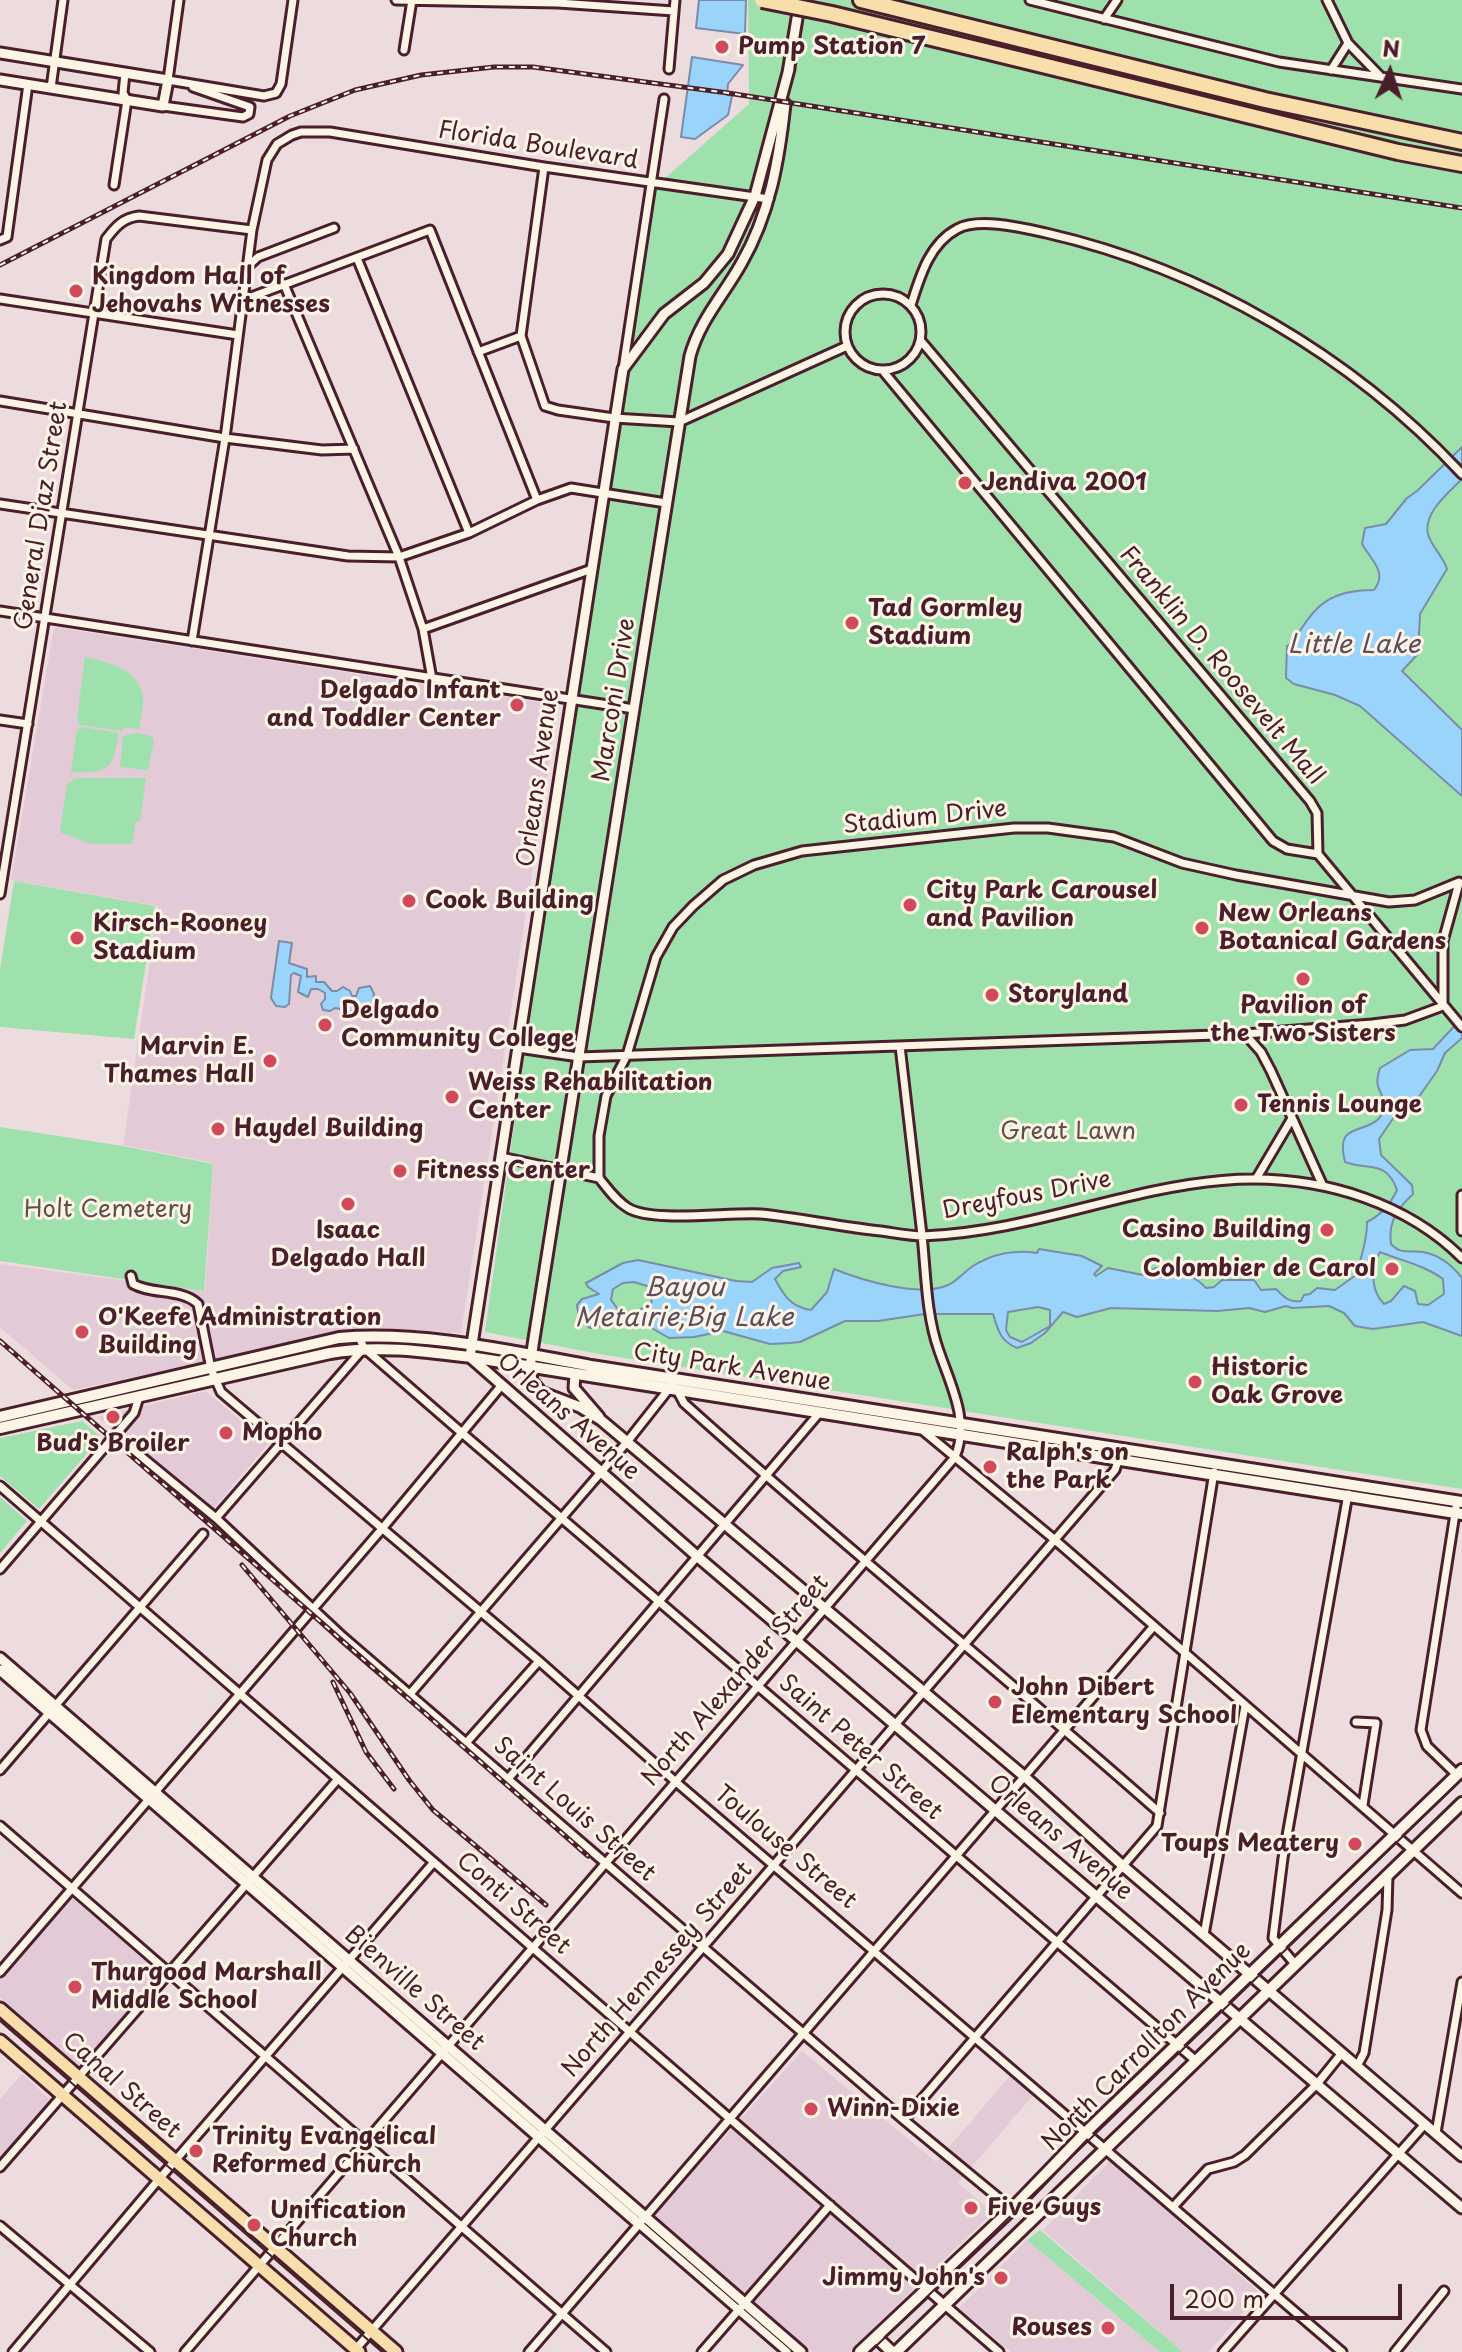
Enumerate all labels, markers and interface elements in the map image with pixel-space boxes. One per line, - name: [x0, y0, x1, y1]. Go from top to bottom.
- text: N: [1382, 31, 1401, 64]
- north arrow: [1350, 32, 1430, 112]
- place label: Pump Station 7: [738, 33, 925, 61]
- marker: Pump Station 7: [713, 38, 731, 56]
- street label: Florida Boulevard: [436, 116, 640, 176]
- place label: Kingdom Hall of Jehovahs Witnesses: [92, 263, 330, 319]
- marker: Kingdom Hall of Jehovahs Witnesses: [67, 282, 85, 300]
- street label: General Diaz Street: [10, 399, 74, 633]
- place label: Jendiva 2001: [981, 469, 1147, 497]
- marker: Jendiva 2001: [956, 474, 974, 492]
- street label: Franklin D. Roosevelt Mall: [1113, 541, 1329, 791]
- place label: Tad Gormley Stadium: [868, 595, 1023, 651]
- marker: Tad Gormley Stadium: [843, 614, 861, 632]
- street label: Marconi Drive: [588, 616, 642, 784]
- water label: Little Lake: [1288, 630, 1420, 662]
- place label: Delgado Infant and Toddler Center: [267, 677, 501, 733]
- street label: Orleans Avenue: [512, 687, 566, 869]
- marker: Delgado Infant and Toddler Center: [508, 696, 526, 714]
- street label: Stadium Drive: [842, 795, 1008, 841]
- place label: City Park Carousel and Pavilion: [926, 877, 1157, 933]
- place label: Cook Building: [425, 887, 594, 915]
- marker: Cook Building: [400, 892, 418, 910]
- marker: City Park Carousel and Pavilion: [901, 896, 919, 914]
- place label: New Orleans Botanical Gardens: [1218, 900, 1446, 956]
- place label: Kirsch-Rooney Stadium: [93, 910, 267, 966]
- marker: New Orleans Botanical Gardens: [1193, 919, 1211, 937]
- marker: Kirsch-Rooney Stadium: [68, 929, 86, 947]
- marker: Pavilion of the Two Sisters: [1294, 970, 1312, 988]
- place label: Storyland: [1008, 981, 1128, 1009]
- marker: Storyland: [983, 986, 1001, 1004]
- place label: Pavilion of the Two Sisters: [1210, 992, 1396, 1048]
- place label: Delgado Community College: [341, 997, 574, 1053]
- marker: Delgado Community College: [316, 1016, 334, 1034]
- place label: Marvin E. Thames Hall: [104, 1033, 254, 1089]
- marker: Marvin E. Thames Hall: [261, 1052, 279, 1070]
- place label: Weiss Rehabilitation Center: [468, 1069, 713, 1125]
- marker: Weiss Rehabilitation Center: [443, 1088, 461, 1106]
- place label: Tennis Lounge: [1257, 1091, 1422, 1119]
- marker: Tennis Lounge: [1232, 1096, 1250, 1114]
- place label: Haydel Building: [234, 1115, 423, 1143]
- park label: Great Lawn: [1000, 1118, 1136, 1146]
- marker: Haydel Building: [209, 1120, 227, 1138]
- place label: Fitness Center: [416, 1157, 590, 1185]
- marker: Fitness Center: [391, 1162, 409, 1180]
- street label: Dreyfous Drive: [940, 1166, 1114, 1226]
- marker: Isaac Delgado Hall: [339, 1195, 357, 1213]
- park label: Holt Cemetery: [24, 1196, 192, 1224]
- place label: Casino Building: [1122, 1216, 1311, 1244]
- place label: Isaac Delgado Hall: [271, 1217, 425, 1273]
- marker: Casino Building: [1318, 1221, 1336, 1239]
- place label: Colombier de Carol: [1143, 1255, 1376, 1283]
- marker: Colombier de Carol: [1383, 1260, 1401, 1278]
- water label: Bayou Metairie;Big Lake: [575, 1273, 793, 1334]
- place label: O'Keefe Administration Building: [98, 1304, 382, 1360]
- marker: O'Keefe Administration Building: [73, 1323, 91, 1341]
- street label: City Park Avenue: [631, 1338, 833, 1398]
- street label: Orleans Avenue: [491, 1347, 645, 1487]
- place label: Historic Oak Grove: [1211, 1354, 1343, 1410]
- marker: Historic Oak Grove: [1186, 1373, 1204, 1391]
- marker: Bud's Broiler: [104, 1408, 122, 1426]
- place label: Mopho: [242, 1419, 322, 1447]
- marker: Mopho: [217, 1424, 235, 1442]
- place label: Bud's Broiler: [36, 1430, 190, 1458]
- place label: Ralph's on the Park: [1006, 1439, 1129, 1495]
- marker: Ralph's on the Park: [981, 1458, 999, 1476]
- street label: North Alexander Street: [636, 1569, 836, 1793]
- street label: Saint Peter Street: [772, 1669, 948, 1827]
- place label: John Dibert Elementary School: [1011, 1674, 1237, 1730]
- marker: John Dibert Elementary School: [986, 1693, 1004, 1711]
- street label: Saint Louis Street: [487, 1732, 661, 1888]
- street label: Orleans Avenue: [982, 1769, 1138, 1907]
- street label: Toulouse Street: [708, 1780, 862, 1916]
- place label: Toups Meatery: [1161, 1830, 1339, 1858]
- marker: Toups Meatery: [1346, 1835, 1364, 1853]
- street label: Conti Street: [450, 1847, 576, 1961]
- street label: North Hennessey Street: [557, 1856, 759, 2084]
- street label: Bienville Street: [338, 1920, 490, 2058]
- street label: North Carrollton Avenue: [1037, 1937, 1257, 2157]
- place label: Thurgood Marshall Middle School: [91, 1959, 322, 2015]
- marker: Thurgood Marshall Middle School: [66, 1978, 84, 1996]
- street label: Canal Street: [56, 2027, 186, 2145]
- place label: Winn-Dixie: [827, 2095, 960, 2123]
- marker: Winn-Dixie: [802, 2100, 820, 2118]
- place label: Trinity Evangelical Reformed Church: [212, 2123, 436, 2179]
- marker: Trinity Evangelical Reformed Church: [187, 2142, 205, 2160]
- place label: Five Guys: [987, 2194, 1101, 2222]
- place label: Unification Church: [270, 2197, 406, 2253]
- marker: Five Guys: [962, 2199, 980, 2217]
- marker: Unification Church: [245, 2216, 263, 2234]
- place label: Jimmy John's: [822, 2264, 985, 2292]
- scale bar: [1174, 2268, 1406, 2318]
- marker: Jimmy John's: [992, 2269, 1010, 2287]
- text: 200 m: [1184, 2280, 1264, 2316]
- place label: Rouses: [1012, 2314, 1092, 2342]
- marker: Rouses: [1099, 2319, 1117, 2337]

